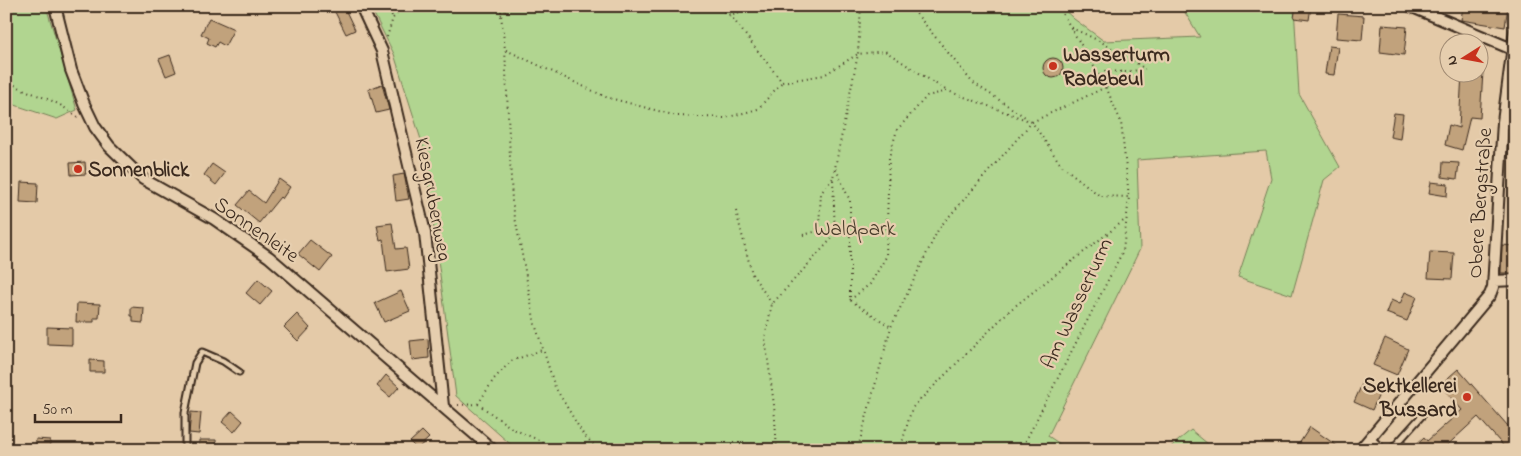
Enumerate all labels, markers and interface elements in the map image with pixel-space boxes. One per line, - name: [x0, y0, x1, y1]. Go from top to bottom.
- north arrow: [1438, 32, 1488, 82]
- place label: Wasserturm Radebeul: [1063, 41, 1170, 95]
- text: N: [1442, 54, 1464, 67]
- marker: Wasserturm Radebeul: [1047, 60, 1059, 72]
- street label: Obere Bergstraße: [1461, 126, 1503, 280]
- street label: Kiesgrubenweg: [403, 135, 459, 264]
- place label: Sonnenblick: [88, 156, 190, 186]
- marker: Sonnenblick: [72, 163, 84, 175]
- street label: Sonnenleite: [207, 190, 305, 271]
- park label: Waldpark: [814, 215, 897, 245]
- street label: Am Wasserturm: [1034, 234, 1121, 374]
- place label: Sektkellerei Bussard: [1363, 372, 1457, 426]
- scale bar: [35, 391, 121, 423]
- marker: Sektkellerei Bussard: [1461, 391, 1473, 403]
- text: 50 m: [42, 399, 73, 421]

